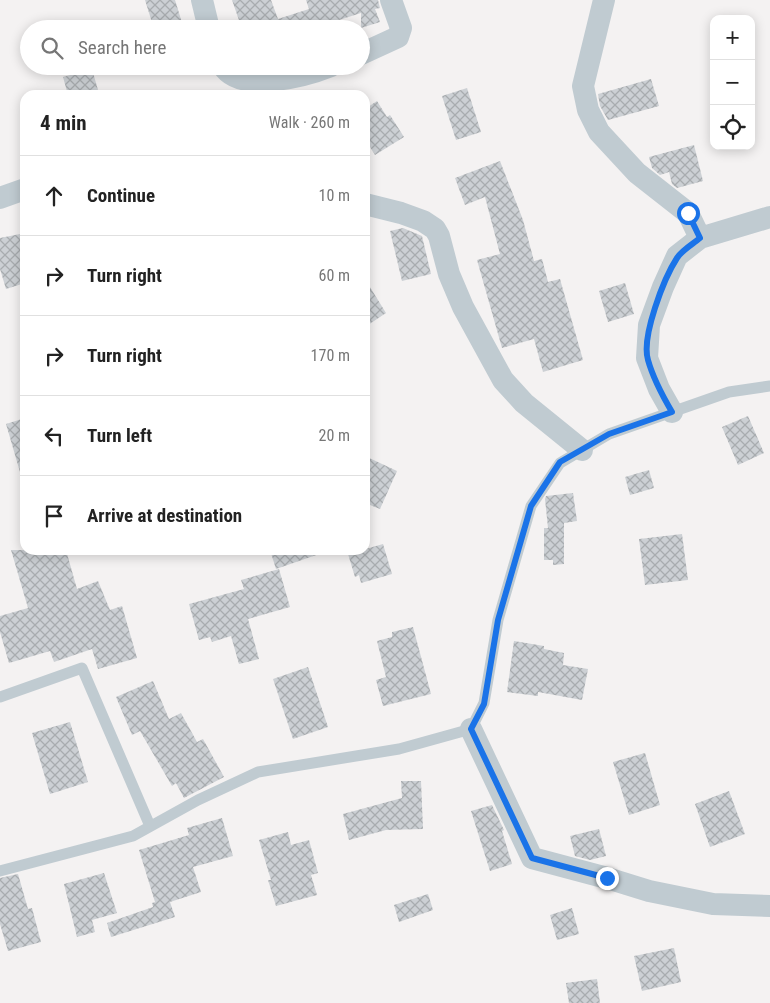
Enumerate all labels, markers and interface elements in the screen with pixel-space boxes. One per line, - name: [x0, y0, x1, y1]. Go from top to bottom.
- map controls: [710, 15, 755, 150]
- button: +: [710, 15, 755, 60]
- search box: [20, 20, 370, 75]
- icon: search: [38, 34, 66, 62]
- text: Search here: [78, 36, 166, 59]
- button: −: [710, 60, 755, 105]
- button: locate: [710, 105, 755, 150]
- text: 4 min: [40, 111, 87, 135]
- text: Walk · 260 m: [269, 113, 350, 132]
- icon: ahead: [40, 182, 68, 210]
- text: Continue: [87, 184, 155, 207]
- text: 10 m: [318, 186, 350, 205]
- route start: [677, 202, 700, 225]
- icon: right: [40, 262, 68, 290]
- text: Turn right: [87, 264, 162, 287]
- text: 60 m: [318, 266, 350, 285]
- icon: right: [40, 342, 68, 370]
- text: Turn right: [87, 344, 162, 367]
- text: 170 m: [311, 346, 350, 365]
- icon: left: [40, 422, 68, 450]
- text: Turn left: [87, 424, 152, 447]
- text: 20 m: [318, 426, 350, 445]
- icon: arrive: [40, 502, 68, 530]
- text: Arrive at destination: [87, 504, 242, 527]
- route end: [596, 867, 619, 890]

